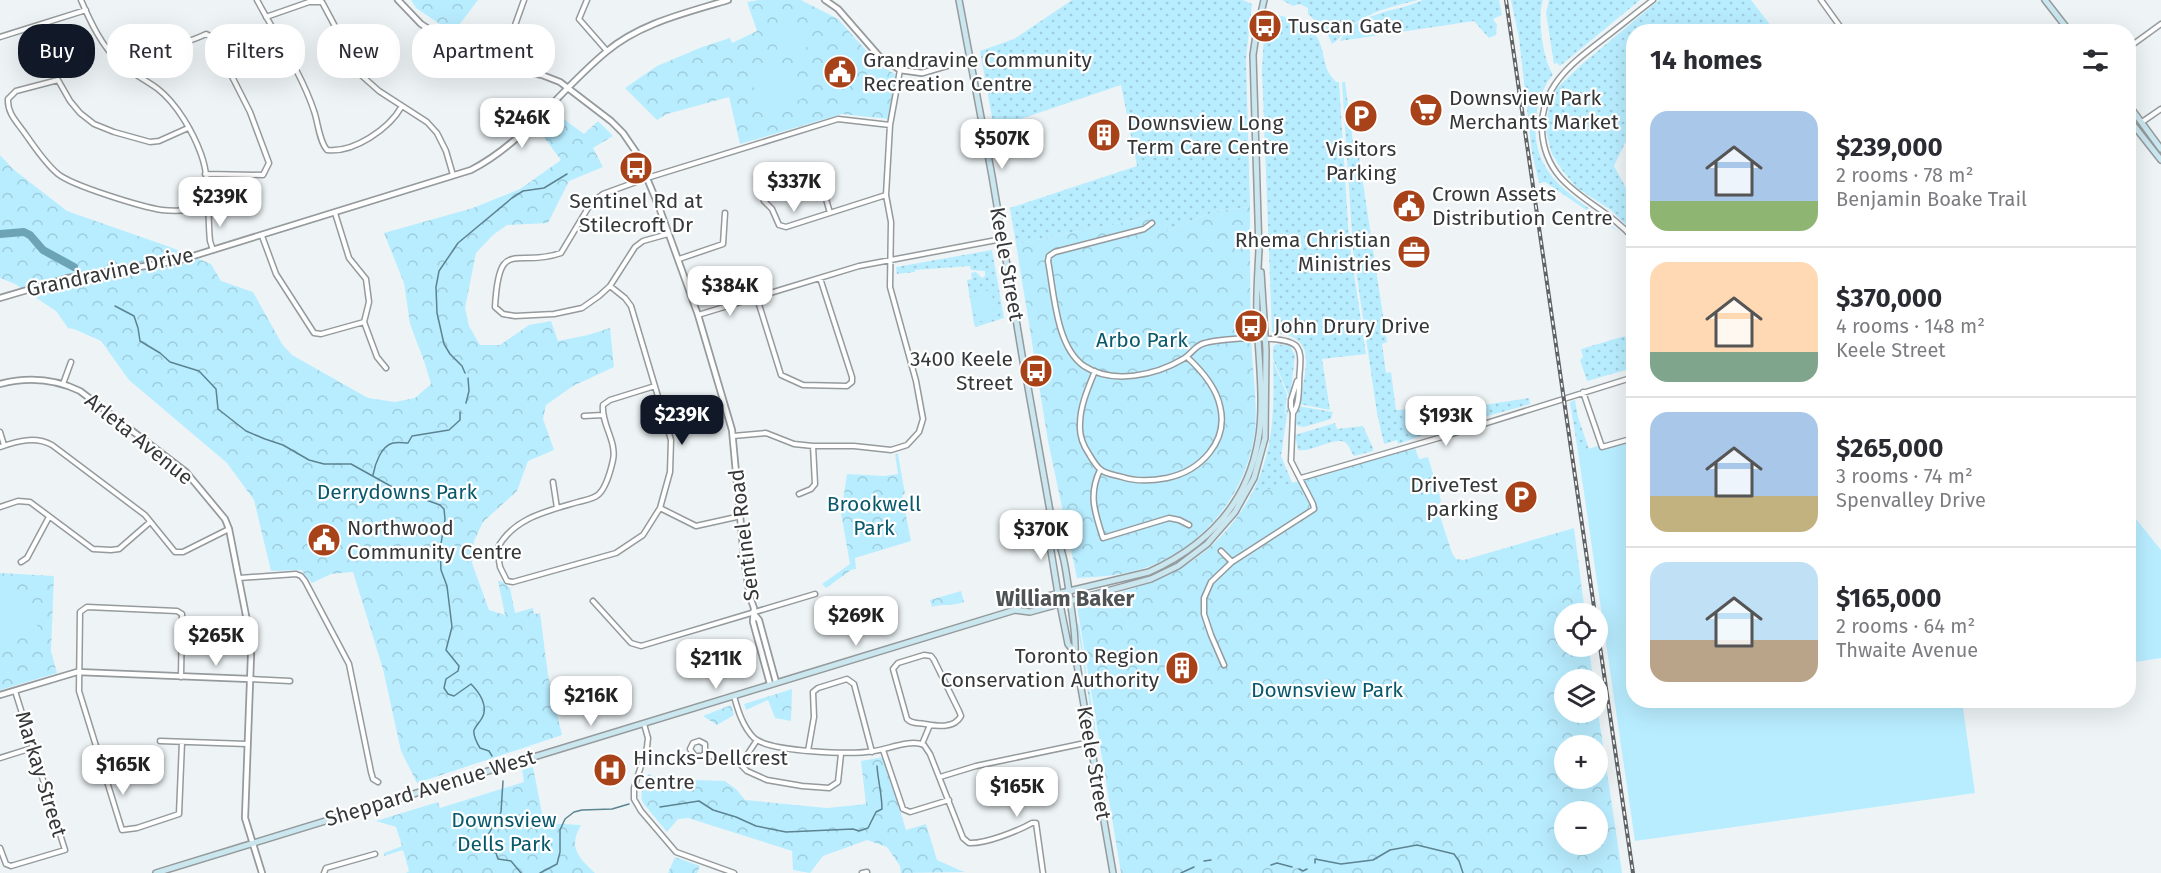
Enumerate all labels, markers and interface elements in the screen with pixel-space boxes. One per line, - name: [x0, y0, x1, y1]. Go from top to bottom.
- bus stop icon: Tuscan Gate: [1247, 8, 1283, 44]
- place label: Tuscan Gate: [1288, 13, 1403, 39]
- chip: Buy: [18, 24, 95, 78]
- chip: Rent: [107, 24, 193, 78]
- chip: Filters: [205, 24, 305, 78]
- chip: New: [317, 24, 400, 78]
- chip: Apartment: [412, 24, 555, 78]
- icon: filters: [2079, 44, 2112, 77]
- text: 14 homes: [1650, 45, 1762, 76]
- place label: Grandravine Community Recreation Centre: [863, 47, 1092, 97]
- public building icon: Grandravine Community Recreation Centre: [822, 54, 858, 90]
- place label: Downsview Park Merchants Market: [1449, 85, 1619, 135]
- supermarket icon: Downsview Park Merchants Market: [1408, 92, 1444, 128]
- pin: $246K: [480, 98, 564, 149]
- parking icon: Visitors Parking: [1343, 98, 1379, 134]
- text: $246K: [494, 105, 550, 129]
- place label: Downsview Long Term Care Centre: [1127, 110, 1289, 160]
- building icon: Downsview Long Term Care Centre: [1086, 117, 1122, 153]
- pin: $507K: [960, 119, 1044, 170]
- text: $507K: [974, 126, 1030, 150]
- text: $239,000: [1836, 132, 1943, 163]
- icon: home: [1698, 135, 1770, 207]
- place label: Visitors Parking: [1326, 136, 1396, 186]
- bus stop icon: Sentinel Rd at Stilecroft Dr: [618, 150, 654, 186]
- pin: $337K: [752, 162, 836, 213]
- text: 2 rooms · 78 m²: [1836, 163, 1973, 187]
- text: $337K: [767, 169, 821, 193]
- pin: $239K: [178, 177, 262, 228]
- place label: Crown Assets Distribution Centre: [1432, 181, 1613, 231]
- text: $239K: [192, 184, 248, 208]
- text: Benjamin Boake Trail: [1836, 187, 2027, 211]
- place label: Sentinel Rd at Stilecroft Dr: [569, 188, 703, 238]
- public building icon: Crown Assets Distribution Centre: [1391, 188, 1427, 224]
- street label: Keele Street: [984, 205, 1030, 323]
- place label: Rhema Christian Ministries: [1235, 227, 1391, 277]
- office icon: Rhema Christian Ministries: [1396, 234, 1432, 270]
- street label: Grandravine Drive: [24, 242, 196, 302]
- pin: $384K: [688, 266, 772, 317]
- text: $384K: [702, 273, 758, 297]
- text: $370,000: [1836, 283, 1942, 314]
- icon: home: [1698, 286, 1770, 358]
- bus stop icon: John Drury Drive: [1233, 308, 1269, 344]
- place label: John Drury Drive: [1274, 313, 1430, 339]
- text: 4 rooms · 148 m²: [1836, 314, 1985, 338]
- park label: Arbo Park: [1096, 327, 1188, 353]
- text: Keele Street: [1836, 338, 1946, 362]
- place label: 3400 Keele Street: [910, 346, 1013, 396]
- bus stop icon: 3400 Keele Street: [1018, 353, 1054, 389]
- street label: Arleta Avenue: [80, 387, 198, 491]
- pin: $239K: [640, 395, 724, 446]
- pin: $193K: [1404, 396, 1488, 447]
- text: $239K: [654, 402, 710, 426]
- text: $193K: [1419, 403, 1473, 427]
- text: $265,000: [1836, 433, 1943, 464]
- icon: home: [1698, 436, 1770, 508]
- text: 3 rooms · 74 m²: [1836, 464, 1973, 488]
- street label: Sentinel Road: [723, 468, 765, 602]
- place label: DriveTest parking: [1410, 472, 1498, 522]
- park label: Derrydowns Park: [317, 479, 477, 505]
- parking icon: DriveTest parking: [1503, 479, 1539, 515]
- text: Spenvalley Drive: [1836, 488, 1986, 512]
- park label: Brookwell Park: [827, 491, 921, 541]
- pin: $370K: [999, 510, 1083, 561]
- place label: Northwood Community Centre: [347, 515, 522, 565]
- text: $370K: [1014, 517, 1068, 541]
- public building icon: Northwood Community Centre: [306, 522, 342, 558]
- text: $165,000: [1836, 583, 1941, 614]
- district label: William Baker: [996, 585, 1134, 612]
- icon: home: [1698, 586, 1770, 658]
- pin: $269K: [814, 596, 898, 647]
- text: $269K: [828, 603, 884, 627]
- map controls: [1554, 603, 1608, 855]
- button: locate: [1554, 603, 1608, 657]
- text: 2 rooms · 64 m²: [1836, 614, 1975, 638]
- pin: $265K: [174, 616, 258, 667]
- text: $265K: [188, 623, 244, 647]
- text: Thwaite Avenue: [1836, 638, 1978, 662]
- pin: $211K: [674, 639, 758, 690]
- place label: Toronto Region Conservation Authority: [940, 643, 1160, 693]
- text: $211K: [690, 646, 742, 670]
- building icon: Toronto Region Conservation Authority: [1164, 650, 1200, 686]
- button: layers: [1554, 669, 1608, 723]
- pin: $216K: [549, 676, 633, 727]
- park label: Downsview Park: [1251, 677, 1403, 703]
- text: $216K: [564, 683, 618, 707]
- street label: Keele Street: [1071, 704, 1117, 822]
- street label: Markay Street: [10, 708, 73, 840]
- button: +: [1554, 735, 1608, 789]
- street label: Sheppard Avenue West: [322, 744, 539, 832]
- pin: $165K: [81, 745, 165, 796]
- place label: Hincks-Dellcrest Centre: [633, 745, 788, 795]
- text: $165K: [96, 752, 150, 776]
- hospital icon: Hincks-Dellcrest Centre: [592, 752, 628, 788]
- pin: $165K: [975, 767, 1059, 818]
- text: $165K: [990, 774, 1044, 798]
- button: −: [1554, 801, 1608, 855]
- park label: Downsview Dells Park: [451, 807, 557, 857]

